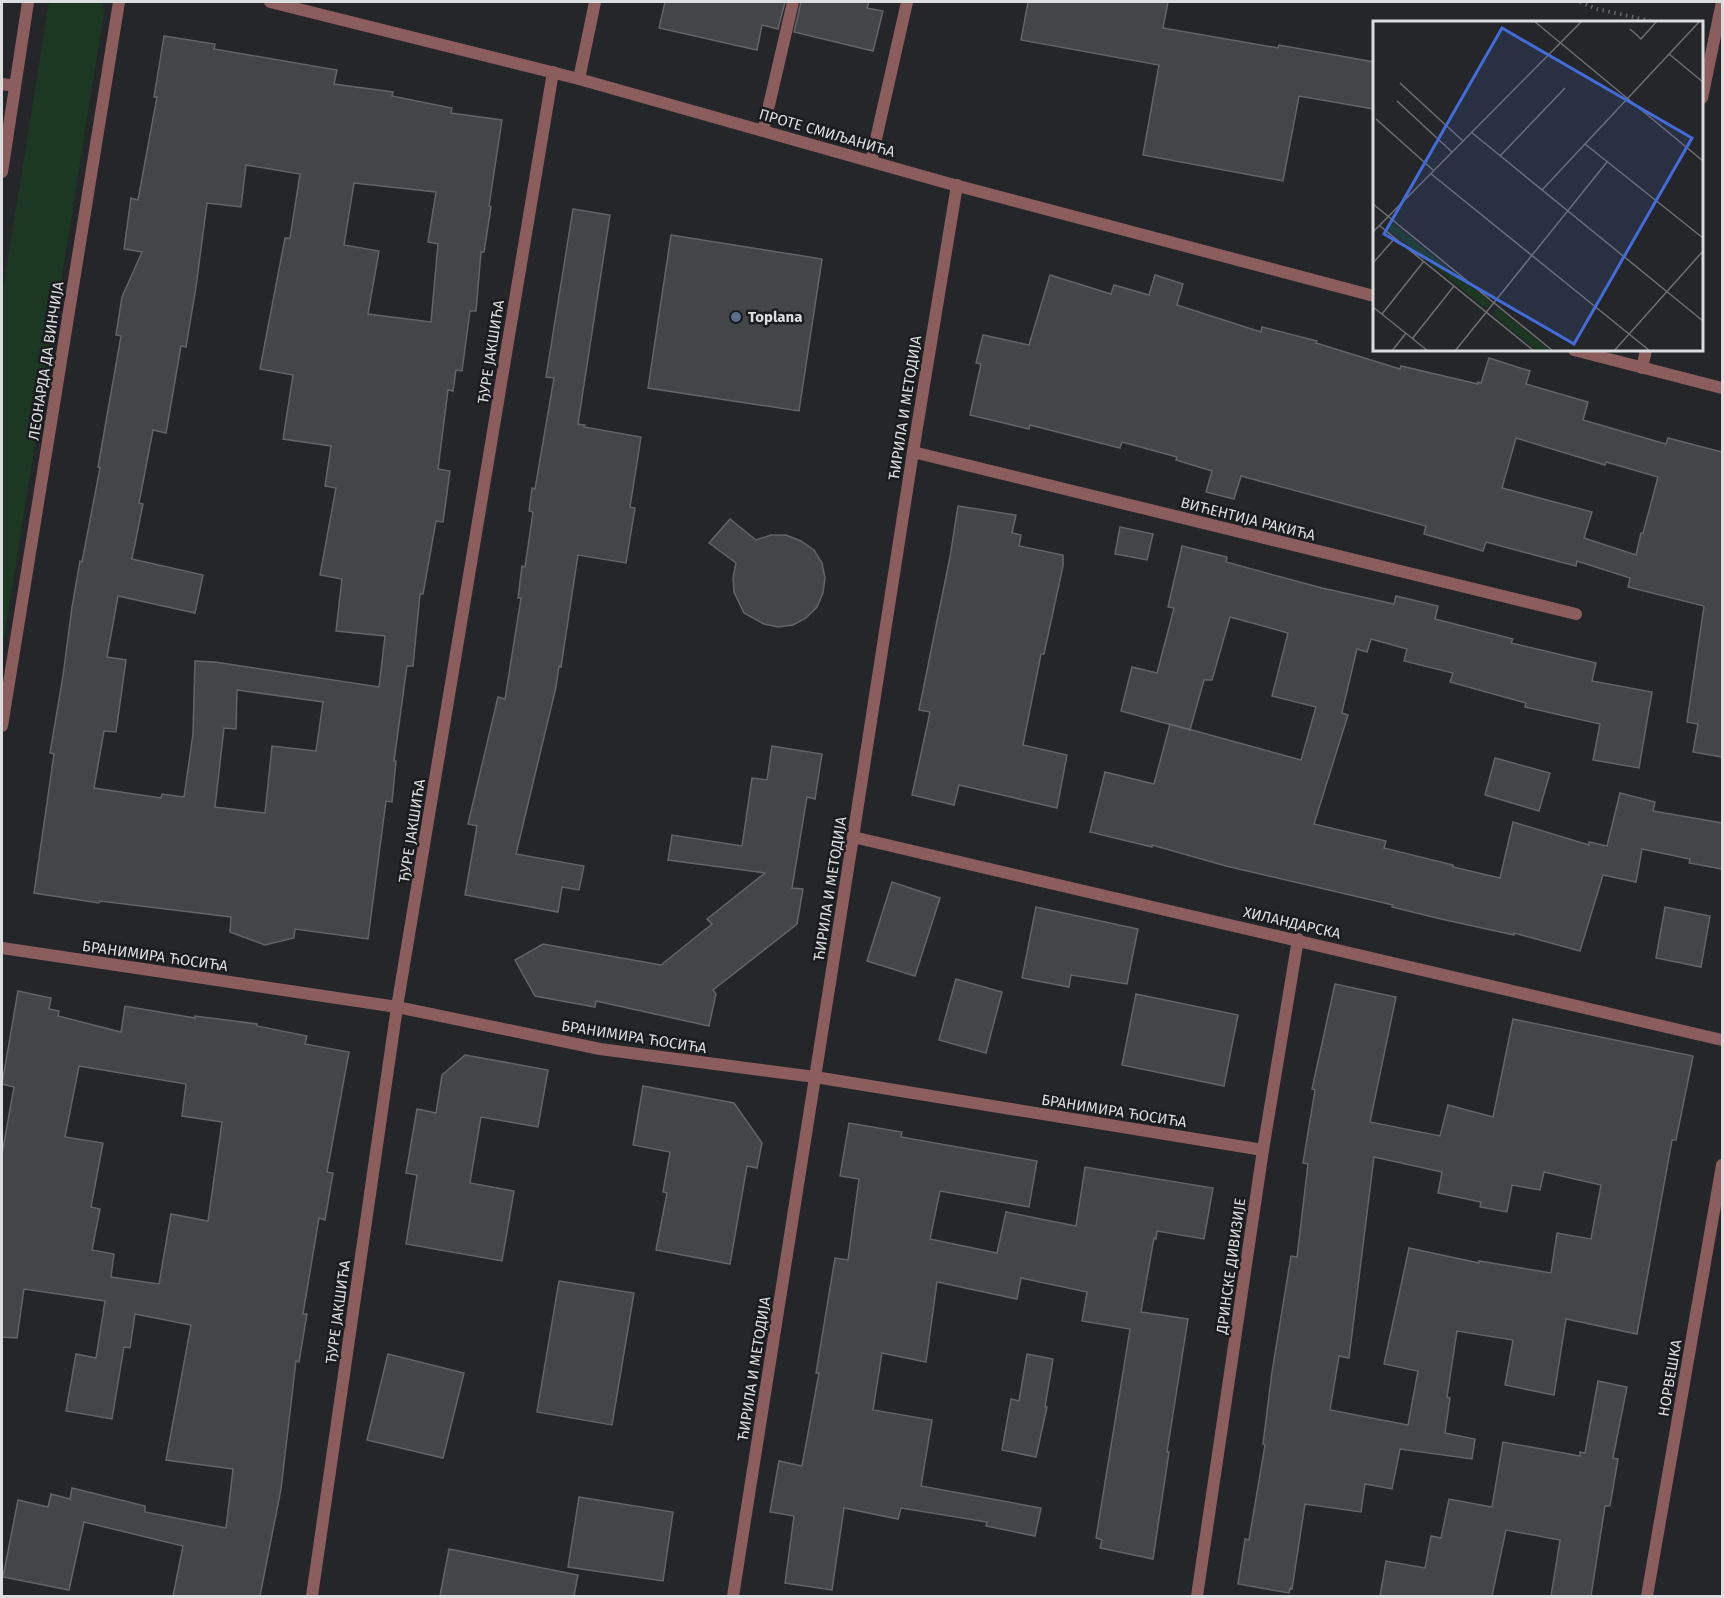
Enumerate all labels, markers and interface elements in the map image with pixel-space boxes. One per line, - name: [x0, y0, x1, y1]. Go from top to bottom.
- inset map: [1373, 21, 1703, 351]
- street label: ПРОТЕ СМИЉАНИЋА: [757, 105, 897, 161]
- street label: ЛЕОНАРДА ДА ВИНЧИЈА: [25, 280, 68, 442]
- street label: ЂУРЕ ЈАКШИЋА: [474, 299, 508, 405]
- place label: Toplana: [748, 308, 802, 326]
- marker: Toplana: [729, 310, 743, 324]
- street label: ЋИРИЛА И МЕТОДИЈА: [885, 334, 925, 482]
- street label: ВИЋЕНТИЈА РАКИЋА: [1179, 494, 1318, 545]
- street label: ЂУРЕ ЈАКШИЋА: [395, 778, 429, 884]
- street label: ЋИРИЛА И МЕТОДИЈА: [810, 815, 850, 963]
- street label: ХИЛАНДАРСКА: [1242, 903, 1343, 943]
- street label: БРАНИМИРА ЋОСИЋА: [81, 937, 229, 975]
- street label: БРАНИМИРА ЋОСИЋА: [560, 1017, 708, 1057]
- street label: БРАНИМИРА ЋОСИЋА: [1040, 1091, 1188, 1131]
- street label: ДРИНСКЕ ДИВИЗИЈЕ: [1212, 1197, 1249, 1336]
- street label: ЂУРЕ ЈАКШИЋА: [322, 1259, 354, 1365]
- street label: ЋИРИЛА И МЕТОДИЈА: [734, 1295, 774, 1443]
- street label: НОРВЕШКА: [1654, 1338, 1686, 1418]

